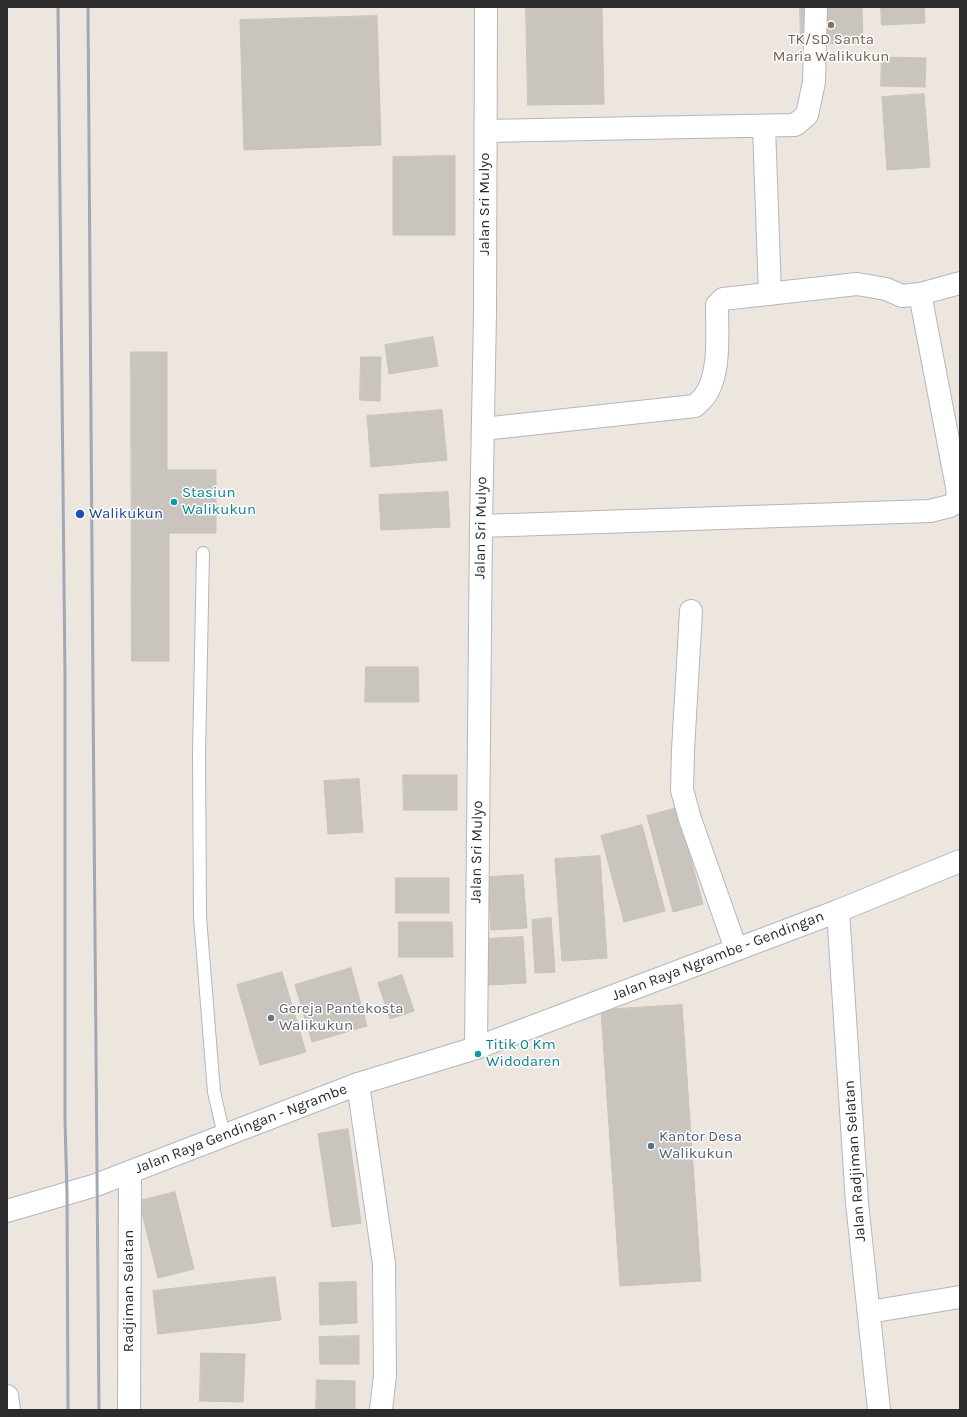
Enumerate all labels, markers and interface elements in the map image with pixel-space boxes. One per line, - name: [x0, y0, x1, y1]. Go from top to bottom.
- marker: TK/SD Santa Maria Walikukun: [826, 20, 836, 30]
- place label: TK/SD Santa Maria Walikukun: [773, 31, 889, 66]
- street label: Jalan Sri Mulyo: [476, 152, 494, 256]
- street label: Jalan Sri Mulyo: [471, 476, 491, 580]
- place label: Stasiun Walikukun: [182, 484, 256, 519]
- marker: Stasiun Walikukun: [169, 497, 179, 507]
- place label: Walikukun: [89, 505, 163, 523]
- marker: Walikukun: [74, 508, 86, 520]
- street label: Jalan Sri Mulyo: [467, 800, 487, 904]
- street label: Jalan Raya Ngrambe - Gendingan: [609, 907, 827, 1005]
- place label: Gereja Pantekosta Walikukun: [279, 1000, 403, 1035]
- marker: Gereja Pantekosta Walikukun: [266, 1013, 276, 1023]
- place label: Titik 0 Km Widodaren: [486, 1036, 560, 1071]
- marker: Titik 0 Km Widodaren: [473, 1049, 483, 1059]
- street label: Jalan Raya Gendingan - Ngrambe: [132, 1080, 350, 1178]
- street label: Jalan Radjiman Selatan: [840, 1080, 870, 1242]
- place label: Kantor Desa Walikukun: [659, 1128, 742, 1163]
- marker: Kantor Desa Walikukun: [646, 1141, 656, 1151]
- street label: Radjiman Selatan: [120, 1230, 138, 1352]

